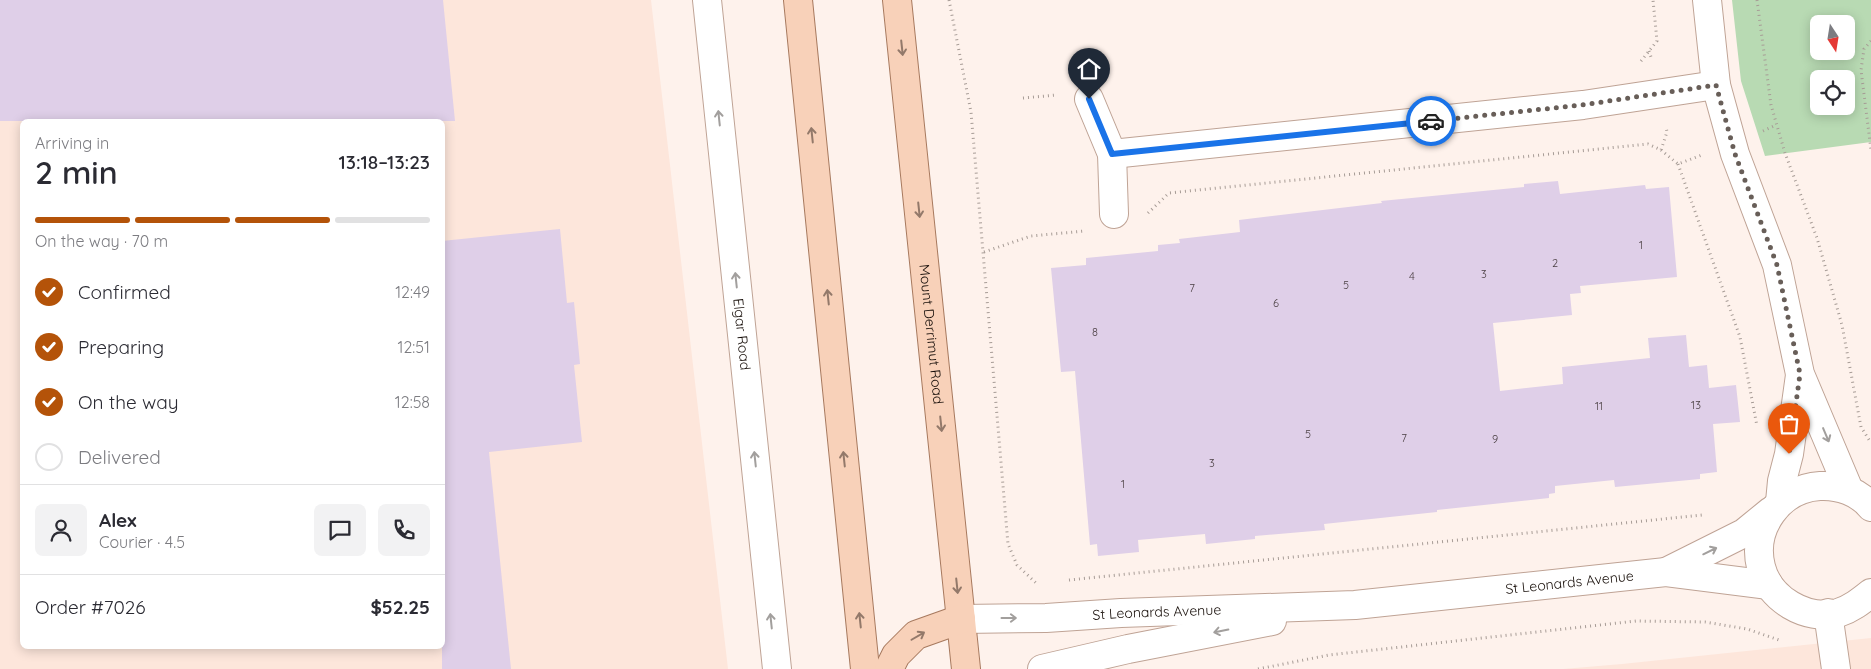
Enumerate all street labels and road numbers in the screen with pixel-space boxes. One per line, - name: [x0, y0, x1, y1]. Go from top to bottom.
- street label: Mount Derrimut Road: [915, 263, 948, 405]
- street label: Elgar Road: [729, 297, 755, 371]
- street label: St Leonards Avenue: [1505, 566, 1635, 598]
- street label: St Leonards Avenue: [1092, 601, 1222, 624]

